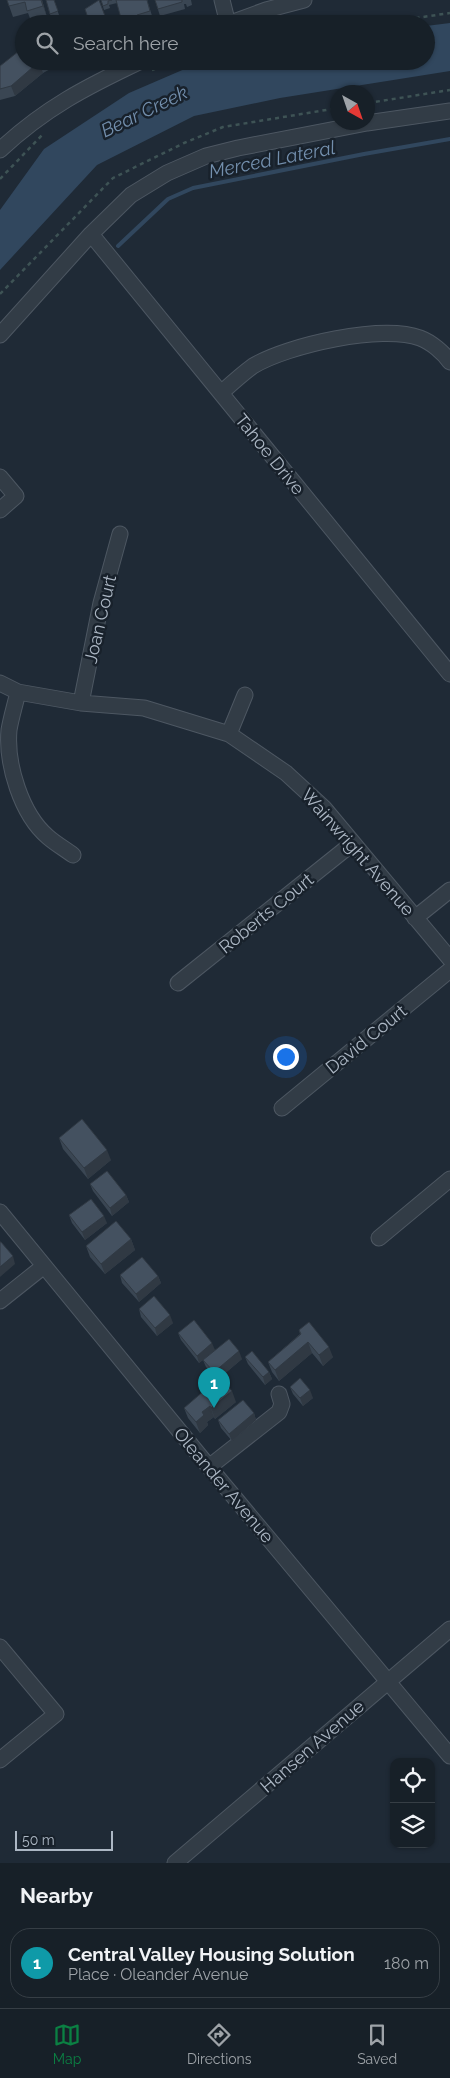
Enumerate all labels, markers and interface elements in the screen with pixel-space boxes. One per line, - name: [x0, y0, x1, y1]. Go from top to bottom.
- search box: [15, 15, 435, 70]
- icon: search: [33, 29, 61, 57]
- text: Search here: [73, 32, 179, 54]
- water label: Bear Creek: [97, 81, 191, 141]
- north arrow: [330, 85, 375, 130]
- water label: Merced Lateral: [207, 136, 337, 182]
- street label: Tahoe Drive: [231, 409, 309, 499]
- street label: Joan Court: [80, 573, 120, 665]
- street label: Wainwright Avenue: [297, 784, 419, 920]
- street label: Roberts Court: [214, 868, 318, 958]
- street label: David Court: [321, 1000, 411, 1078]
- your location: [273, 1044, 299, 1070]
- pin: 1: [198, 1367, 230, 1408]
- street label: Oleander Avenue: [170, 1423, 279, 1547]
- street label: Hansen Avenue: [256, 1695, 368, 1797]
- map controls: [390, 1758, 435, 1848]
- button: locate: [390, 1758, 435, 1803]
- button: layers: [390, 1803, 435, 1848]
- scale bar: [15, 1828, 112, 1851]
- text: 50 m: [22, 1832, 55, 1848]
- text: Nearby: [20, 1883, 93, 1908]
- text: Central Valley Housing Solution: [68, 1943, 355, 1965]
- text: 1: [33, 1954, 41, 1973]
- text: 180 m: [384, 1954, 429, 1973]
- text: Place · Oleander Avenue: [68, 1965, 248, 1984]
- tab: Map: [53, 2021, 81, 2067]
- tab: Directions: [187, 2021, 252, 2067]
- tab: Saved: [357, 2021, 397, 2067]

